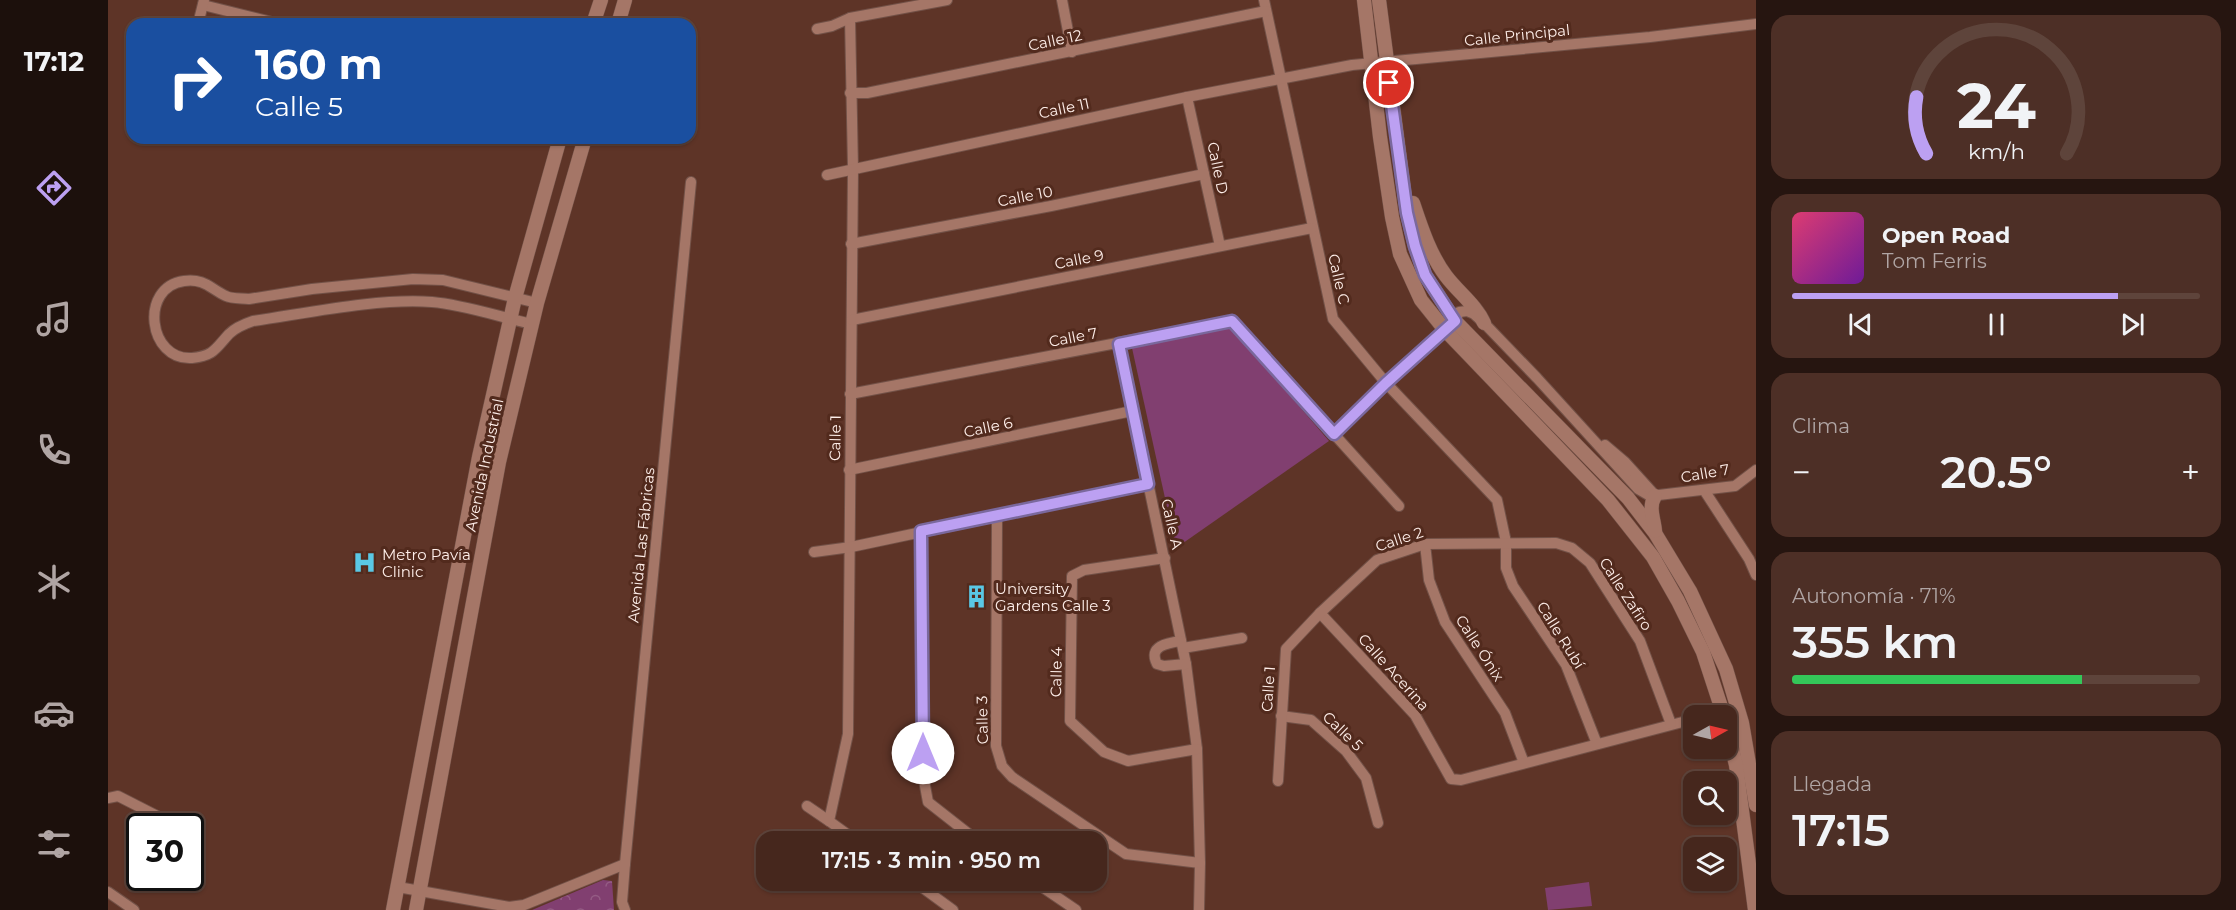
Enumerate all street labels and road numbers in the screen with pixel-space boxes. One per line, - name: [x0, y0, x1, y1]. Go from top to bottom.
- street label: Calle Principal: [1463, 20, 1571, 50]
- street label: Calle 12: [1026, 25, 1084, 55]
- street label: Calle 11: [1037, 93, 1091, 123]
- street label: Calle D: [1203, 140, 1233, 196]
- street label: Calle 10: [996, 181, 1054, 211]
- street label: Calle 9: [1053, 245, 1105, 273]
- street label: Calle C: [1324, 252, 1354, 306]
- street label: Calle 7: [1047, 323, 1099, 351]
- street label: Avenida Industrial: [461, 397, 507, 533]
- street label: Calle 6: [962, 413, 1014, 441]
- street label: Calle 1: [825, 415, 845, 461]
- street label: Calle 7: [1679, 459, 1731, 487]
- street label: Avenida Las Fábricas: [623, 466, 659, 624]
- street label: Calle A: [1157, 497, 1187, 551]
- street label: Calle 2: [1373, 522, 1425, 556]
- street label: Calle Zafiro: [1595, 554, 1657, 634]
- street label: Calle Rubí: [1533, 598, 1590, 673]
- street label: Calle Ónix: [1452, 611, 1508, 685]
- street label: Calle Acerina: [1354, 629, 1434, 715]
- street label: Calle 4: [1046, 647, 1066, 697]
- street label: Calle 1: [1257, 665, 1279, 713]
- street label: Calle 3: [972, 695, 992, 745]
- street label: Calle 5: [1319, 707, 1367, 755]

